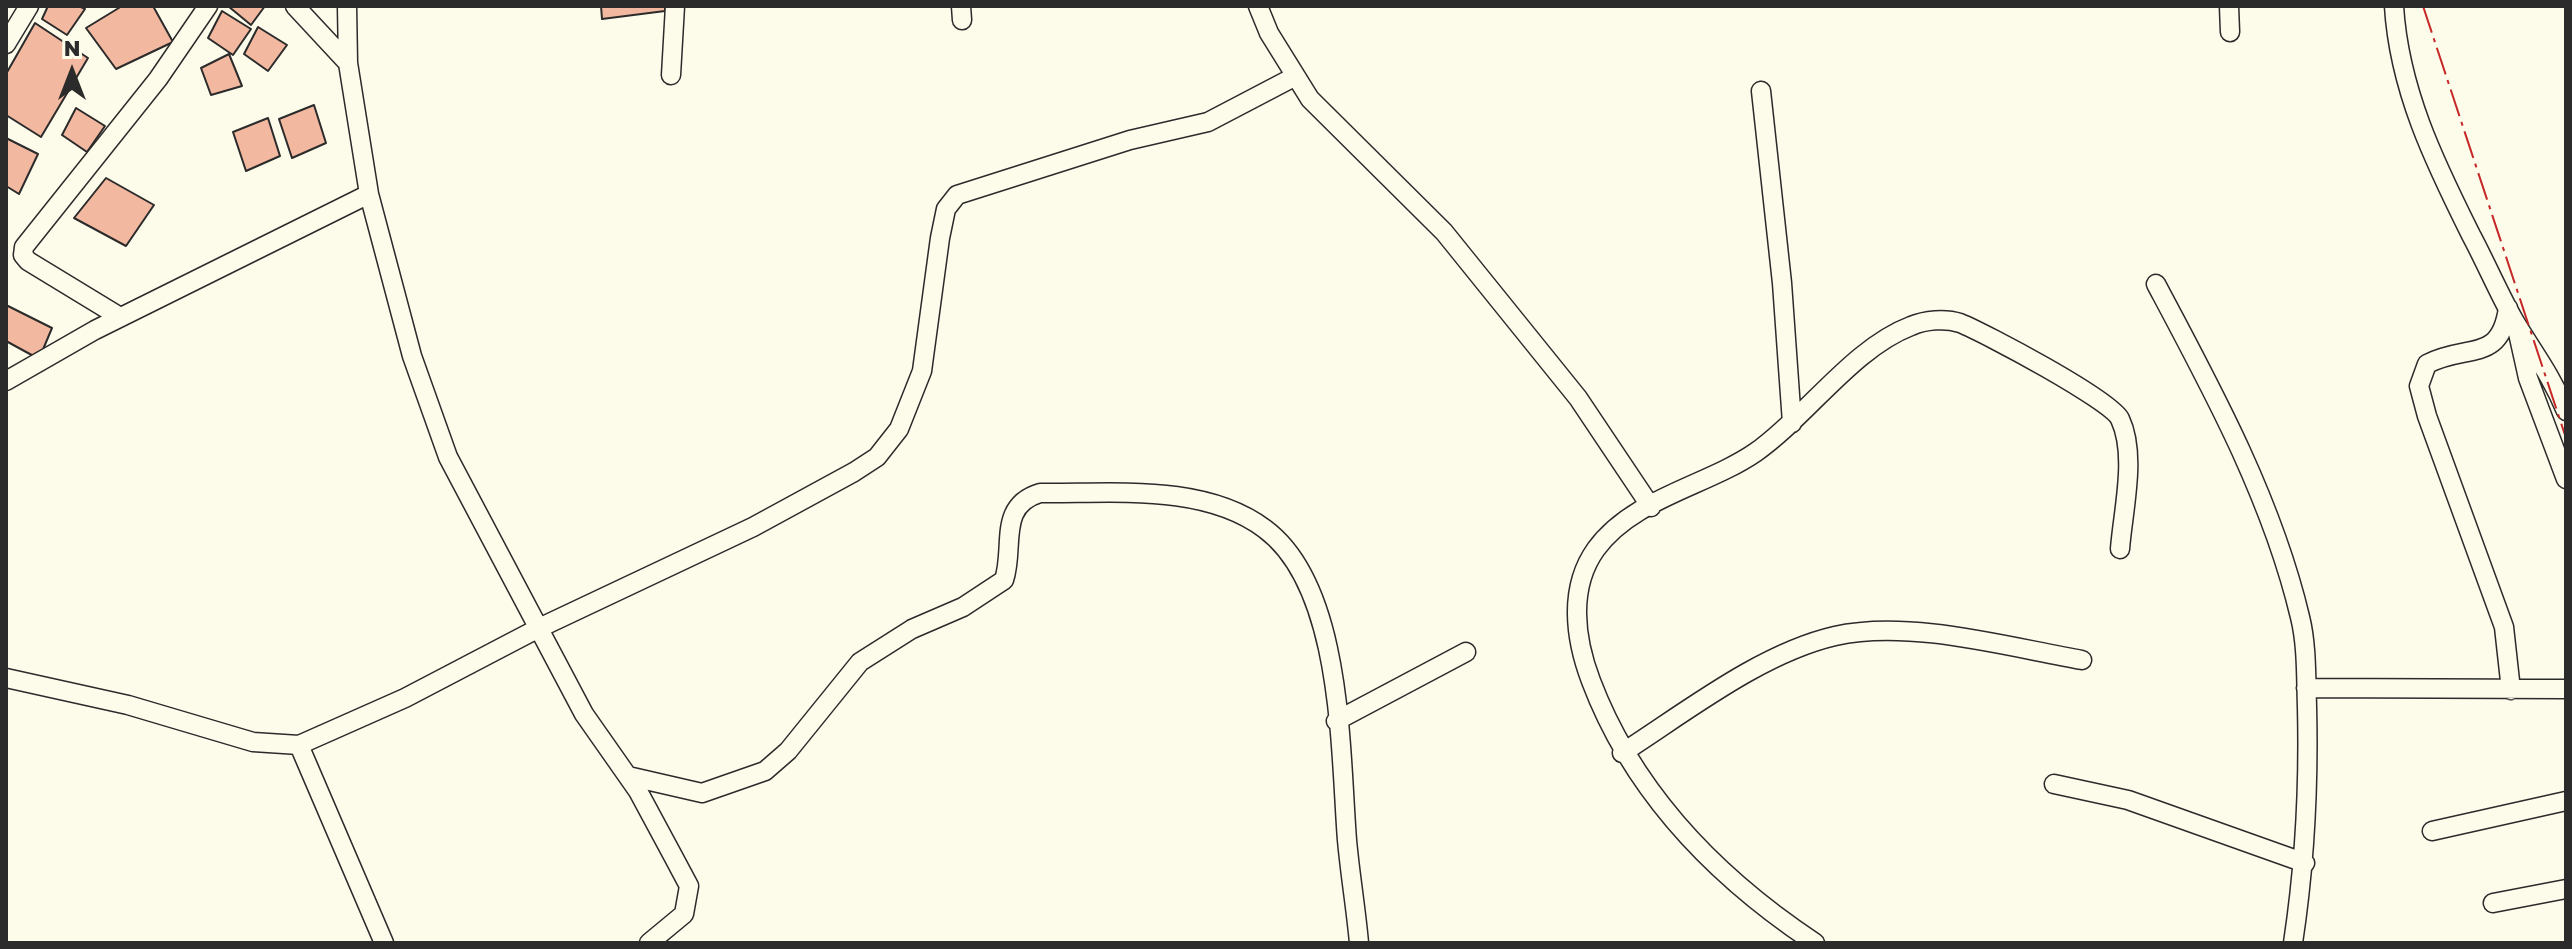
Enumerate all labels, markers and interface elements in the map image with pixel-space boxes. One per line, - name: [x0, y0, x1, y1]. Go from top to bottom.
- north arrow: [32, 32, 112, 112]
- text: N: [64, 34, 80, 61]

